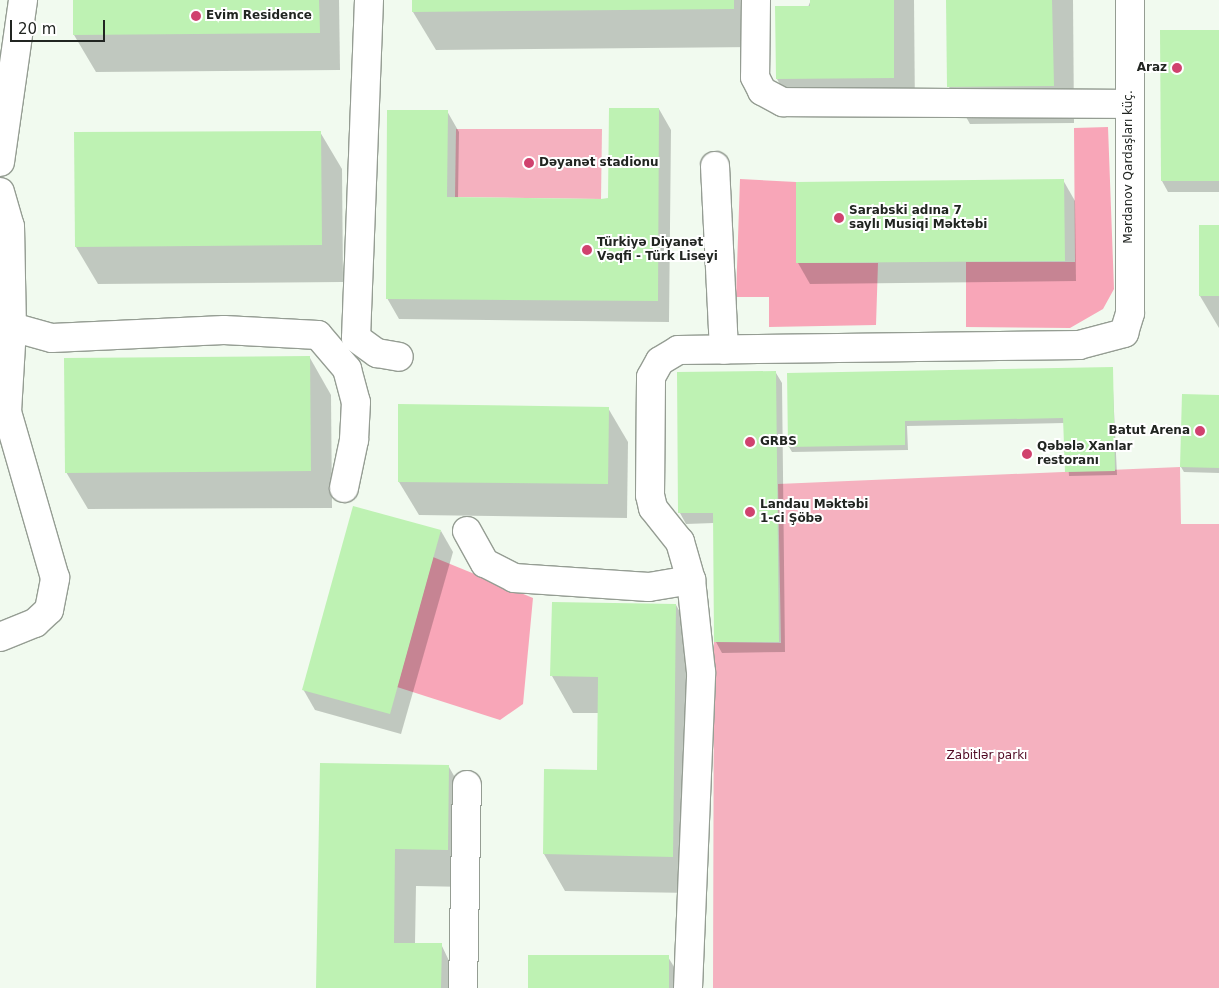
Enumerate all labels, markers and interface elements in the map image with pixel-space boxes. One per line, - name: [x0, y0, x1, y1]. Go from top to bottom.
- place label: Evim Residence: [206, 9, 312, 23]
- scale bar: [12, 10, 108, 42]
- marker: Evim Residence: [190, 10, 202, 22]
- text: 20 m: [18, 20, 56, 38]
- place label: Araz: [1137, 61, 1167, 75]
- marker: Araz: [1171, 62, 1183, 74]
- street label: Mərdanov Qardaşları küç.: [1122, 90, 1136, 244]
- place label: Dəyanət stadionu: [539, 156, 659, 170]
- marker: Dəyanət stadionu: [523, 157, 535, 169]
- place label: Sarabski adına 7 saylı Musiqi Məktəbi: [849, 204, 987, 232]
- marker: Sarabski adına 7 saylı Musiqi Məktəbi: [833, 212, 845, 224]
- place label: Türkiyə Diyanət Vəqfi - Türk Liseyi: [597, 236, 718, 264]
- marker: Türkiyə Diyanət Vəqfi - Türk Liseyi: [581, 244, 593, 256]
- place label: Batut Arena: [1109, 424, 1190, 438]
- marker: Batut Arena: [1194, 425, 1206, 437]
- place label: GRBS: [760, 435, 797, 449]
- marker: GRBS: [744, 436, 756, 448]
- place label: Qəbələ Xanlar restoranı: [1037, 440, 1133, 468]
- marker: Qəbələ Xanlar restoranı: [1021, 448, 1033, 460]
- place label: Landau Məktəbi 1-ci Şöbə: [760, 498, 868, 526]
- marker: Landau Məktəbi 1-ci Şöbə: [744, 506, 756, 518]
- park label: Zabitlər parkı: [947, 749, 1027, 763]

